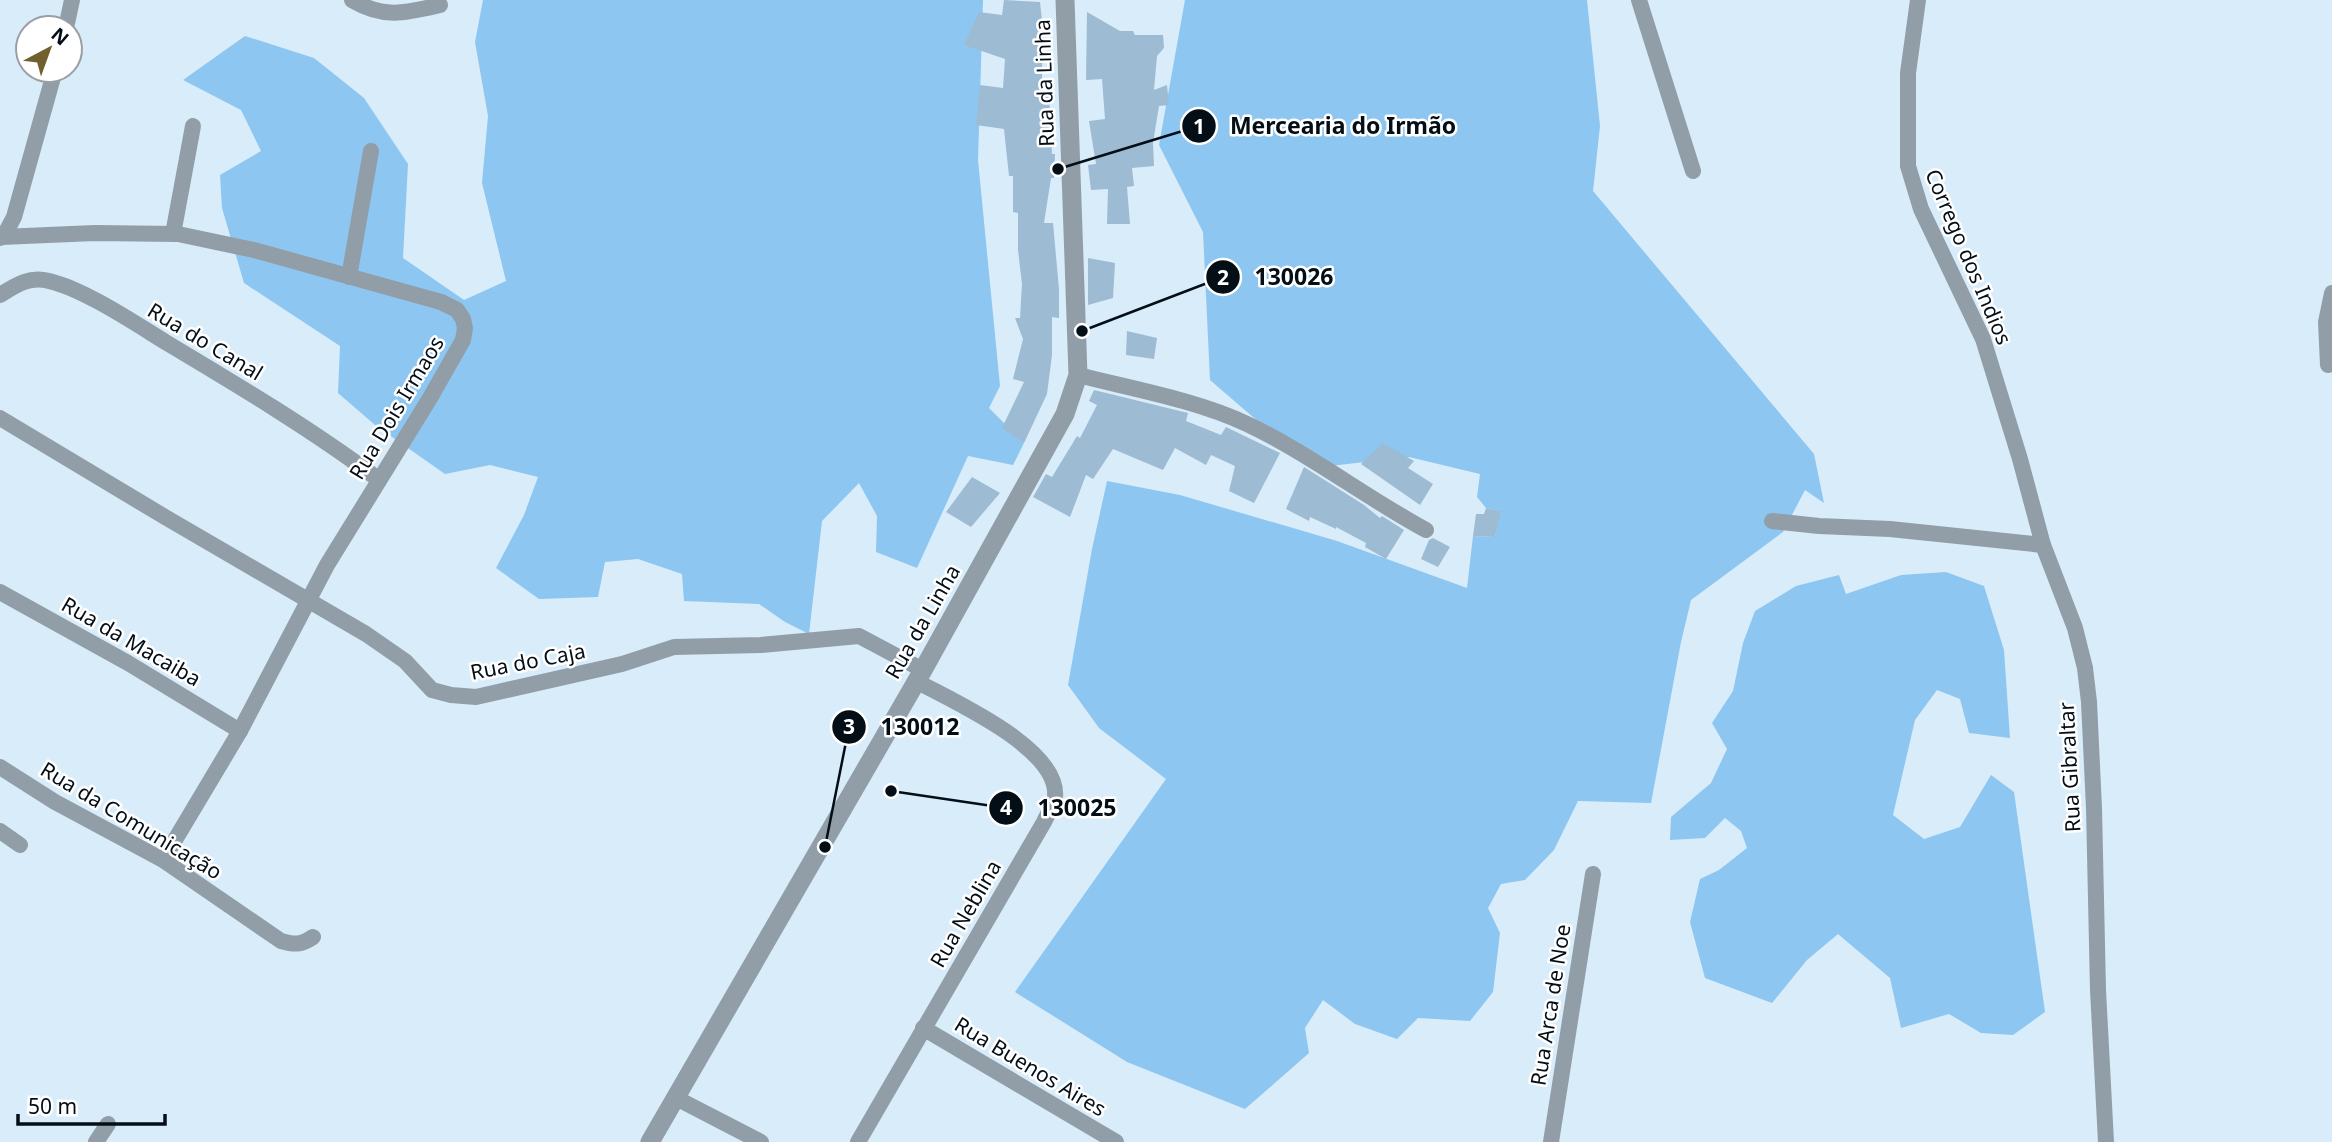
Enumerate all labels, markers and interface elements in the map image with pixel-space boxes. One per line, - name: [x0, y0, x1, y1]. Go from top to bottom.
- north arrow: [14, 14, 84, 84]
- street label: Rua da Linha: [1028, 19, 1060, 147]
- text: N: [46, 21, 75, 51]
- callout: Mercearia do Irmão: [1181, 104, 1470, 148]
- text: Mercearia do Irmão: [1230, 109, 1456, 141]
- text: 1: [1193, 112, 1205, 140]
- street label: Corrego dos Indios: [1919, 165, 2019, 349]
- callout: 130026: [1206, 255, 1348, 299]
- text: 130026: [1255, 260, 1333, 292]
- text: 2: [1217, 263, 1229, 291]
- street label: Rua do Canal: [143, 296, 268, 387]
- street label: Rua Dois Irmaos: [342, 331, 450, 484]
- street label: Rua da Linha: [878, 559, 966, 684]
- street label: Rua da Macaiba: [57, 590, 206, 692]
- street label: Rua do Caja: [468, 636, 588, 686]
- street label: Rua Gibraltar: [2052, 701, 2086, 833]
- callout: 130012: [831, 705, 973, 749]
- text: 130012: [881, 710, 959, 742]
- text: 3: [843, 712, 855, 740]
- street label: Rua da Comunicação: [36, 755, 227, 885]
- callout: 130025: [989, 786, 1131, 830]
- text: 130025: [1038, 791, 1116, 823]
- text: 4: [1000, 793, 1012, 821]
- street label: Rua Neblina: [923, 855, 1007, 972]
- street label: Rua Arca de Noe: [1523, 922, 1577, 1088]
- street label: Rua Buenos Aires: [950, 1010, 1111, 1122]
- scale bar: [18, 1082, 164, 1126]
- text: 50 m: [28, 1092, 77, 1120]

